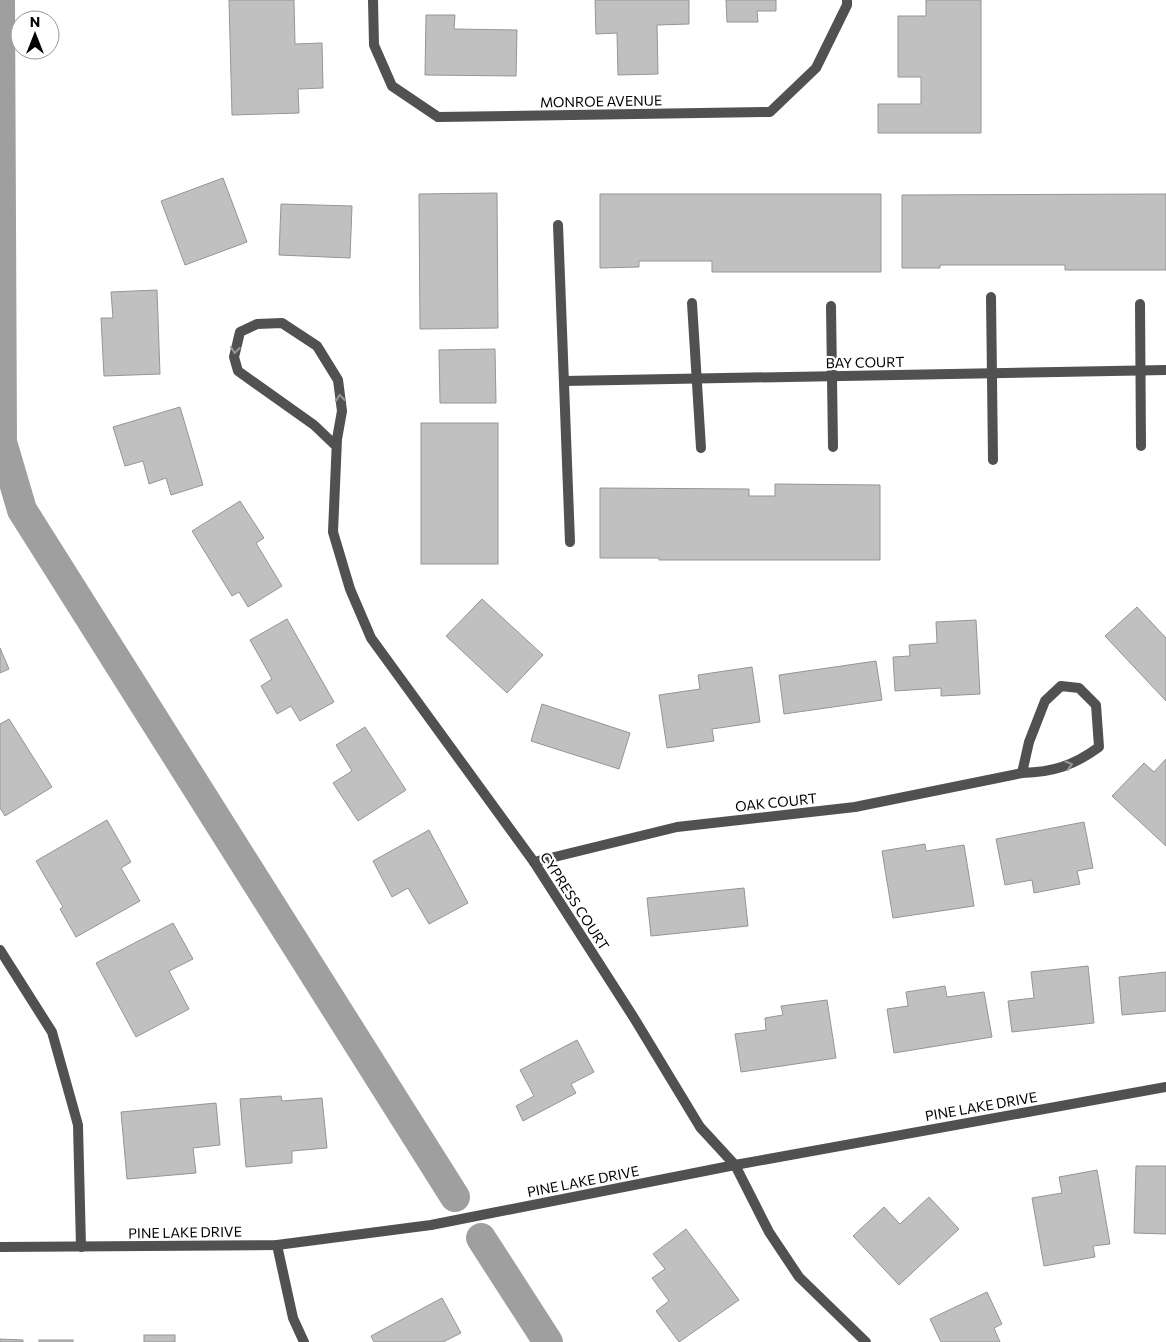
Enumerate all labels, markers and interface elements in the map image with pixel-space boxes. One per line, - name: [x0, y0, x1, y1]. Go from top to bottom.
- north arrow: [10, 10, 60, 60]
- text: N: [30, 13, 40, 30]
- street label: MONROE AVENUE: [540, 91, 662, 111]
- one-way arrow: [230, 346, 241, 354]
- street label: BAY COURT: [826, 353, 904, 371]
- one-way arrow: [335, 393, 346, 401]
- one-way arrow: [1065, 760, 1073, 770]
- street label: OAK COURT: [734, 789, 818, 815]
- street label: CYPRESS COURT: [537, 849, 613, 953]
- street label: PINE LAKE DRIVE: [923, 1088, 1039, 1124]
- street label: PINE LAKE DRIVE: [526, 1162, 640, 1200]
- street label: PINE LAKE DRIVE: [128, 1223, 242, 1241]

